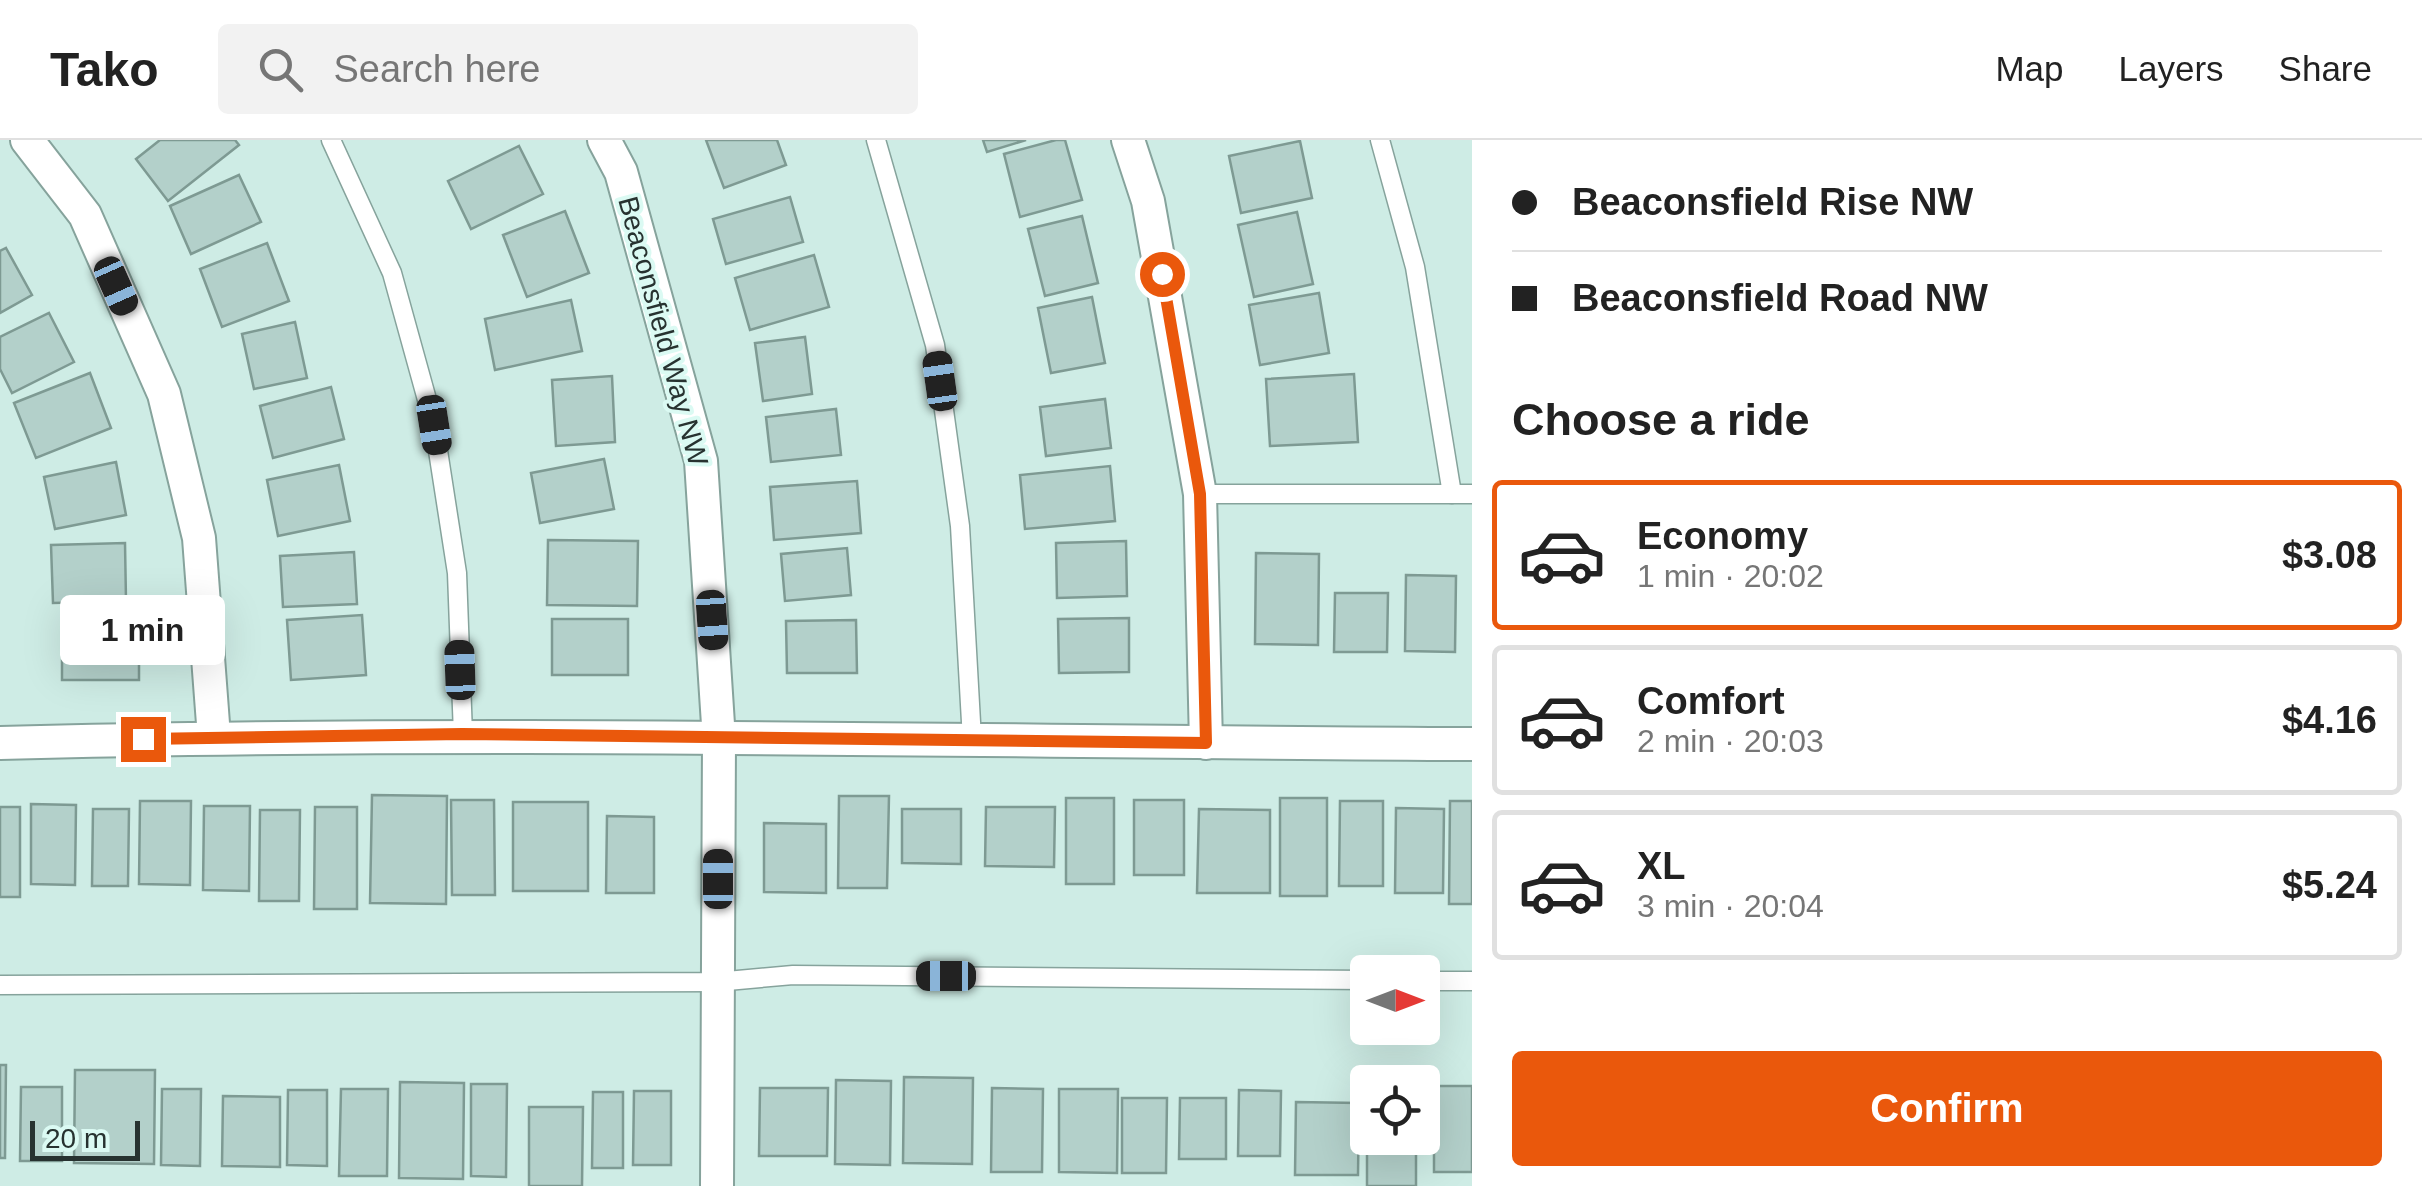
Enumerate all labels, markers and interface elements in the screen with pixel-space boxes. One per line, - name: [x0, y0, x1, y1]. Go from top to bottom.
- search box: [218, 24, 918, 114]
- icon: search: [253, 42, 308, 97]
- text: Tako: [50, 43, 158, 96]
- text: Search here: [333, 48, 540, 90]
- text: Map: [1995, 49, 2064, 88]
- text: Layers: [2119, 49, 2224, 88]
- text: Share: [2279, 49, 2372, 88]
- text: Beaconsfield Rise NW: [1572, 181, 1973, 223]
- street label: Beaconsfield Way NW: [612, 193, 714, 470]
- car: [90, 252, 142, 320]
- route start: [1140, 252, 1185, 297]
- text: Beaconsfield Road NW: [1572, 277, 1988, 319]
- car: [921, 349, 959, 413]
- car: [414, 393, 454, 457]
- text: Choose a ride: [1512, 394, 1810, 445]
- icon: car: [1517, 510, 1607, 600]
- text: Economy: [1637, 515, 1808, 557]
- text: $3.08: [2282, 534, 2377, 576]
- text: 1 min · 20:02: [1637, 558, 1824, 594]
- car: [695, 589, 729, 651]
- callout: 1 min: [61, 594, 226, 664]
- text: 1 min: [101, 612, 184, 648]
- car: [444, 639, 476, 701]
- icon: car: [1517, 675, 1607, 765]
- text: Comfort: [1637, 680, 1785, 722]
- text: $4.16: [2282, 699, 2377, 741]
- route end: [121, 717, 166, 762]
- text: 2 min · 20:03: [1637, 723, 1824, 759]
- icon: car: [1517, 840, 1607, 930]
- text: XL: [1637, 845, 1686, 887]
- car: [703, 849, 733, 909]
- text: $5.24: [2282, 864, 2377, 906]
- text: 3 min · 20:04: [1637, 888, 1824, 924]
- north arrow: [1350, 955, 1440, 1045]
- map controls: [1350, 955, 1440, 1155]
- car: [916, 961, 976, 991]
- button: Confirm: [1512, 1051, 2382, 1166]
- button: locate: [1350, 1065, 1440, 1155]
- scale bar: [30, 1116, 140, 1160]
- text: 20 m: [45, 1123, 107, 1154]

